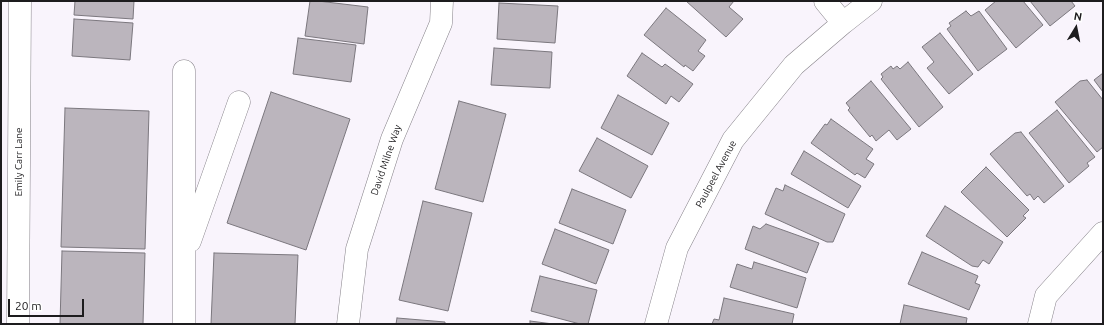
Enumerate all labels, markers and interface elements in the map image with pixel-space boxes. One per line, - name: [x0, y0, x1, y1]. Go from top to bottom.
- north arrow: [1056, 8, 1096, 48]
- text: N: [1073, 10, 1083, 23]
- street label: David Milne Way: [368, 123, 404, 197]
- street label: Emily Carr Lane: [13, 127, 25, 197]
- street label: Paulpeel Avenue: [693, 138, 739, 210]
- scale bar: [10, 291, 86, 317]
- text: 20 m: [15, 299, 42, 312]

